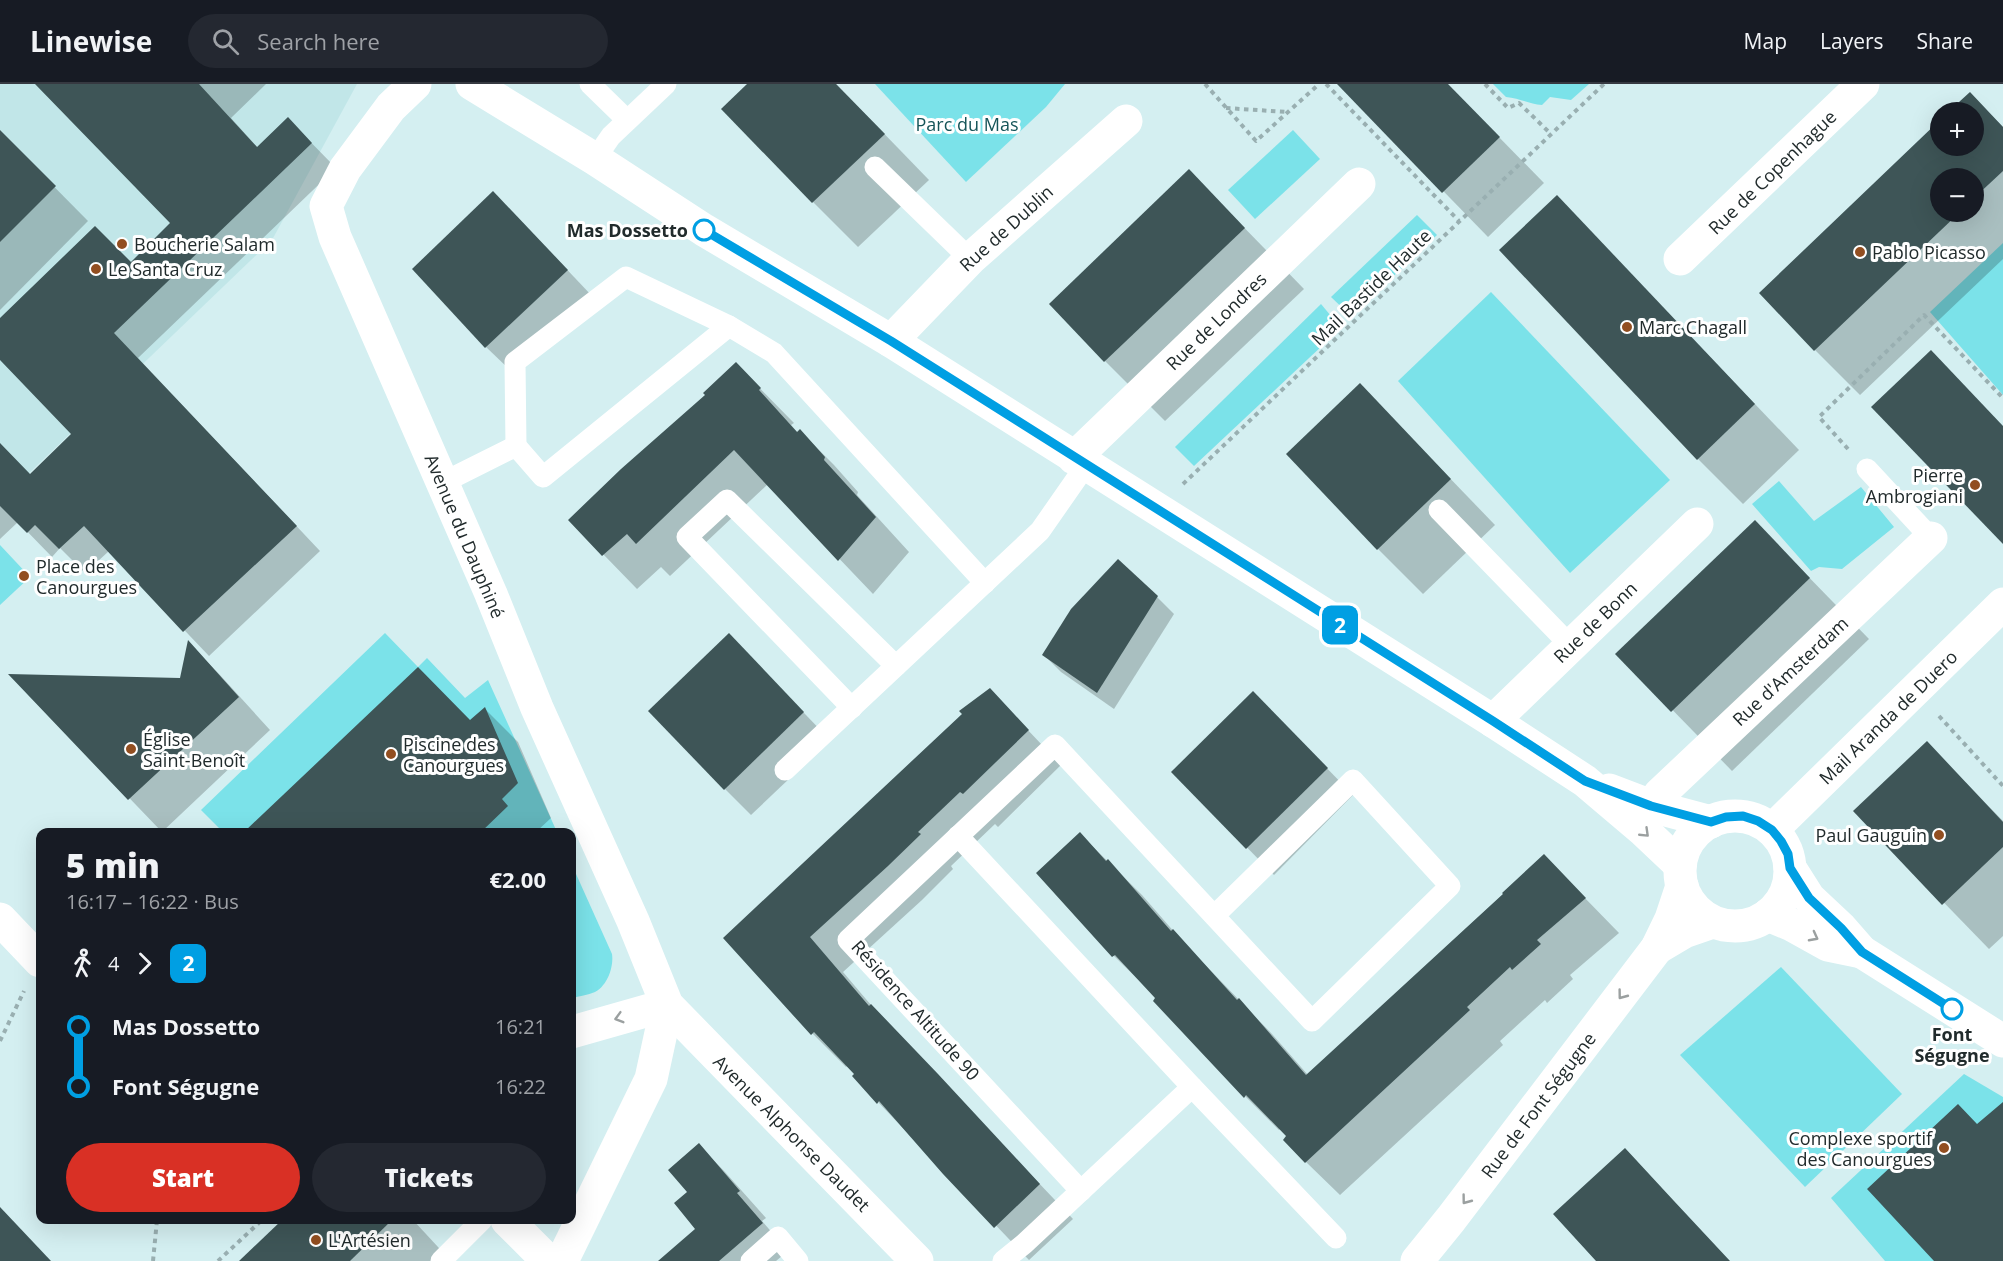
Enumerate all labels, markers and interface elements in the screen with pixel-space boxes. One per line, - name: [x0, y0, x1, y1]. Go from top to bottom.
- search box: [188, 14, 608, 68]
- text: Linewise: [30, 22, 152, 60]
- icon: search: [209, 25, 242, 58]
- text: Search here: [257, 26, 380, 56]
- text: Map: [1744, 27, 1787, 55]
- text: Layers: [1820, 27, 1884, 55]
- text: Share: [1917, 27, 1973, 55]
- map controls: [1930, 102, 1984, 222]
- button: +: [1930, 102, 1984, 156]
- street label: Rue de Copenhague: [1703, 105, 1841, 239]
- park label: Parc du Mas: [916, 112, 1018, 136]
- button: −: [1930, 168, 1984, 222]
- street label: Rue de Dublin: [954, 180, 1058, 276]
- place label: Mas Dossetto: [567, 218, 688, 242]
- marker: Mas Dossetto: [693, 219, 715, 241]
- street label: Mail Bastide Haute: [1306, 224, 1436, 350]
- place label: Boucherie Salam: [134, 232, 275, 256]
- marker: Boucherie Salam: [115, 237, 129, 251]
- place label: Pablo Picasso: [1872, 240, 1986, 264]
- marker: Pablo Picasso: [1853, 245, 1867, 259]
- place label: Le Santa Cruz: [108, 257, 222, 281]
- marker: Le Santa Cruz: [89, 262, 103, 276]
- street label: Rue de Londres: [1161, 267, 1271, 375]
- place label: Marc Chagall: [1639, 315, 1747, 339]
- marker: Marc Chagall: [1620, 320, 1634, 334]
- street label: Avenue du Dauphiné: [420, 450, 510, 622]
- place label: Pierre Ambrogiani: [1866, 463, 1963, 508]
- marker: Pierre Ambrogiani: [1968, 478, 1982, 492]
- place label: Place des Canourgues: [36, 554, 137, 599]
- marker: Place des Canourgues: [17, 569, 31, 583]
- street label: Rue de Bonn: [1548, 576, 1642, 668]
- line badge: 2: [1320, 606, 1360, 644]
- text: 2: [1334, 611, 1346, 639]
- street label: Rue d'Amsterdam: [1727, 611, 1853, 731]
- street label: Mail Aranda de Duero: [1814, 645, 1962, 789]
- place label: Église Saint-Benoît: [143, 727, 245, 772]
- place label: Piscine des Canourgues: [403, 732, 504, 777]
- marker: Église Saint-Benoît: [124, 742, 138, 756]
- marker: Piscine des Canourgues: [384, 747, 398, 761]
- place label: Paul Gauguin: [1815, 823, 1927, 847]
- one-way arrow: [1638, 825, 1649, 836]
- marker: Paul Gauguin: [1932, 828, 1946, 842]
- text: 5 min: [66, 843, 160, 888]
- text: €2.00: [489, 864, 546, 894]
- text: 16:17 – 16:22 · Bus: [66, 888, 239, 915]
- one-way arrow: [1808, 930, 1818, 941]
- street label: Résidence Altitude 90: [847, 935, 985, 1085]
- icon: walk: [66, 947, 99, 980]
- icon: forward: [128, 947, 161, 980]
- text: 2: [182, 949, 194, 977]
- text: 4: [108, 950, 119, 977]
- one-way arrow: [1618, 988, 1629, 999]
- marker: Font Ségugne: [1941, 998, 1963, 1020]
- text: Mas Dossetto: [112, 1011, 260, 1041]
- one-way arrow: [614, 1011, 625, 1023]
- text: 16:21: [495, 1013, 546, 1040]
- place label: Font Ségugne: [1914, 1022, 1990, 1067]
- street label: Rue de Font Ségugne: [1475, 1027, 1601, 1183]
- street label: Avenue Alphonse Daudet: [708, 1049, 876, 1217]
- text: Font Ségugne: [112, 1071, 259, 1101]
- text: 16:22: [495, 1073, 546, 1100]
- place label: Complexe sportif des Canourgues: [1789, 1126, 1933, 1171]
- marker: Complexe sportif des Canourgues: [1937, 1141, 1951, 1155]
- button: Start: [66, 1143, 300, 1212]
- button: Tickets: [312, 1143, 546, 1212]
- one-way arrow: [1462, 1193, 1473, 1204]
- place label: L'Artésien: [328, 1228, 411, 1252]
- marker: L'Artésien: [309, 1233, 323, 1247]

